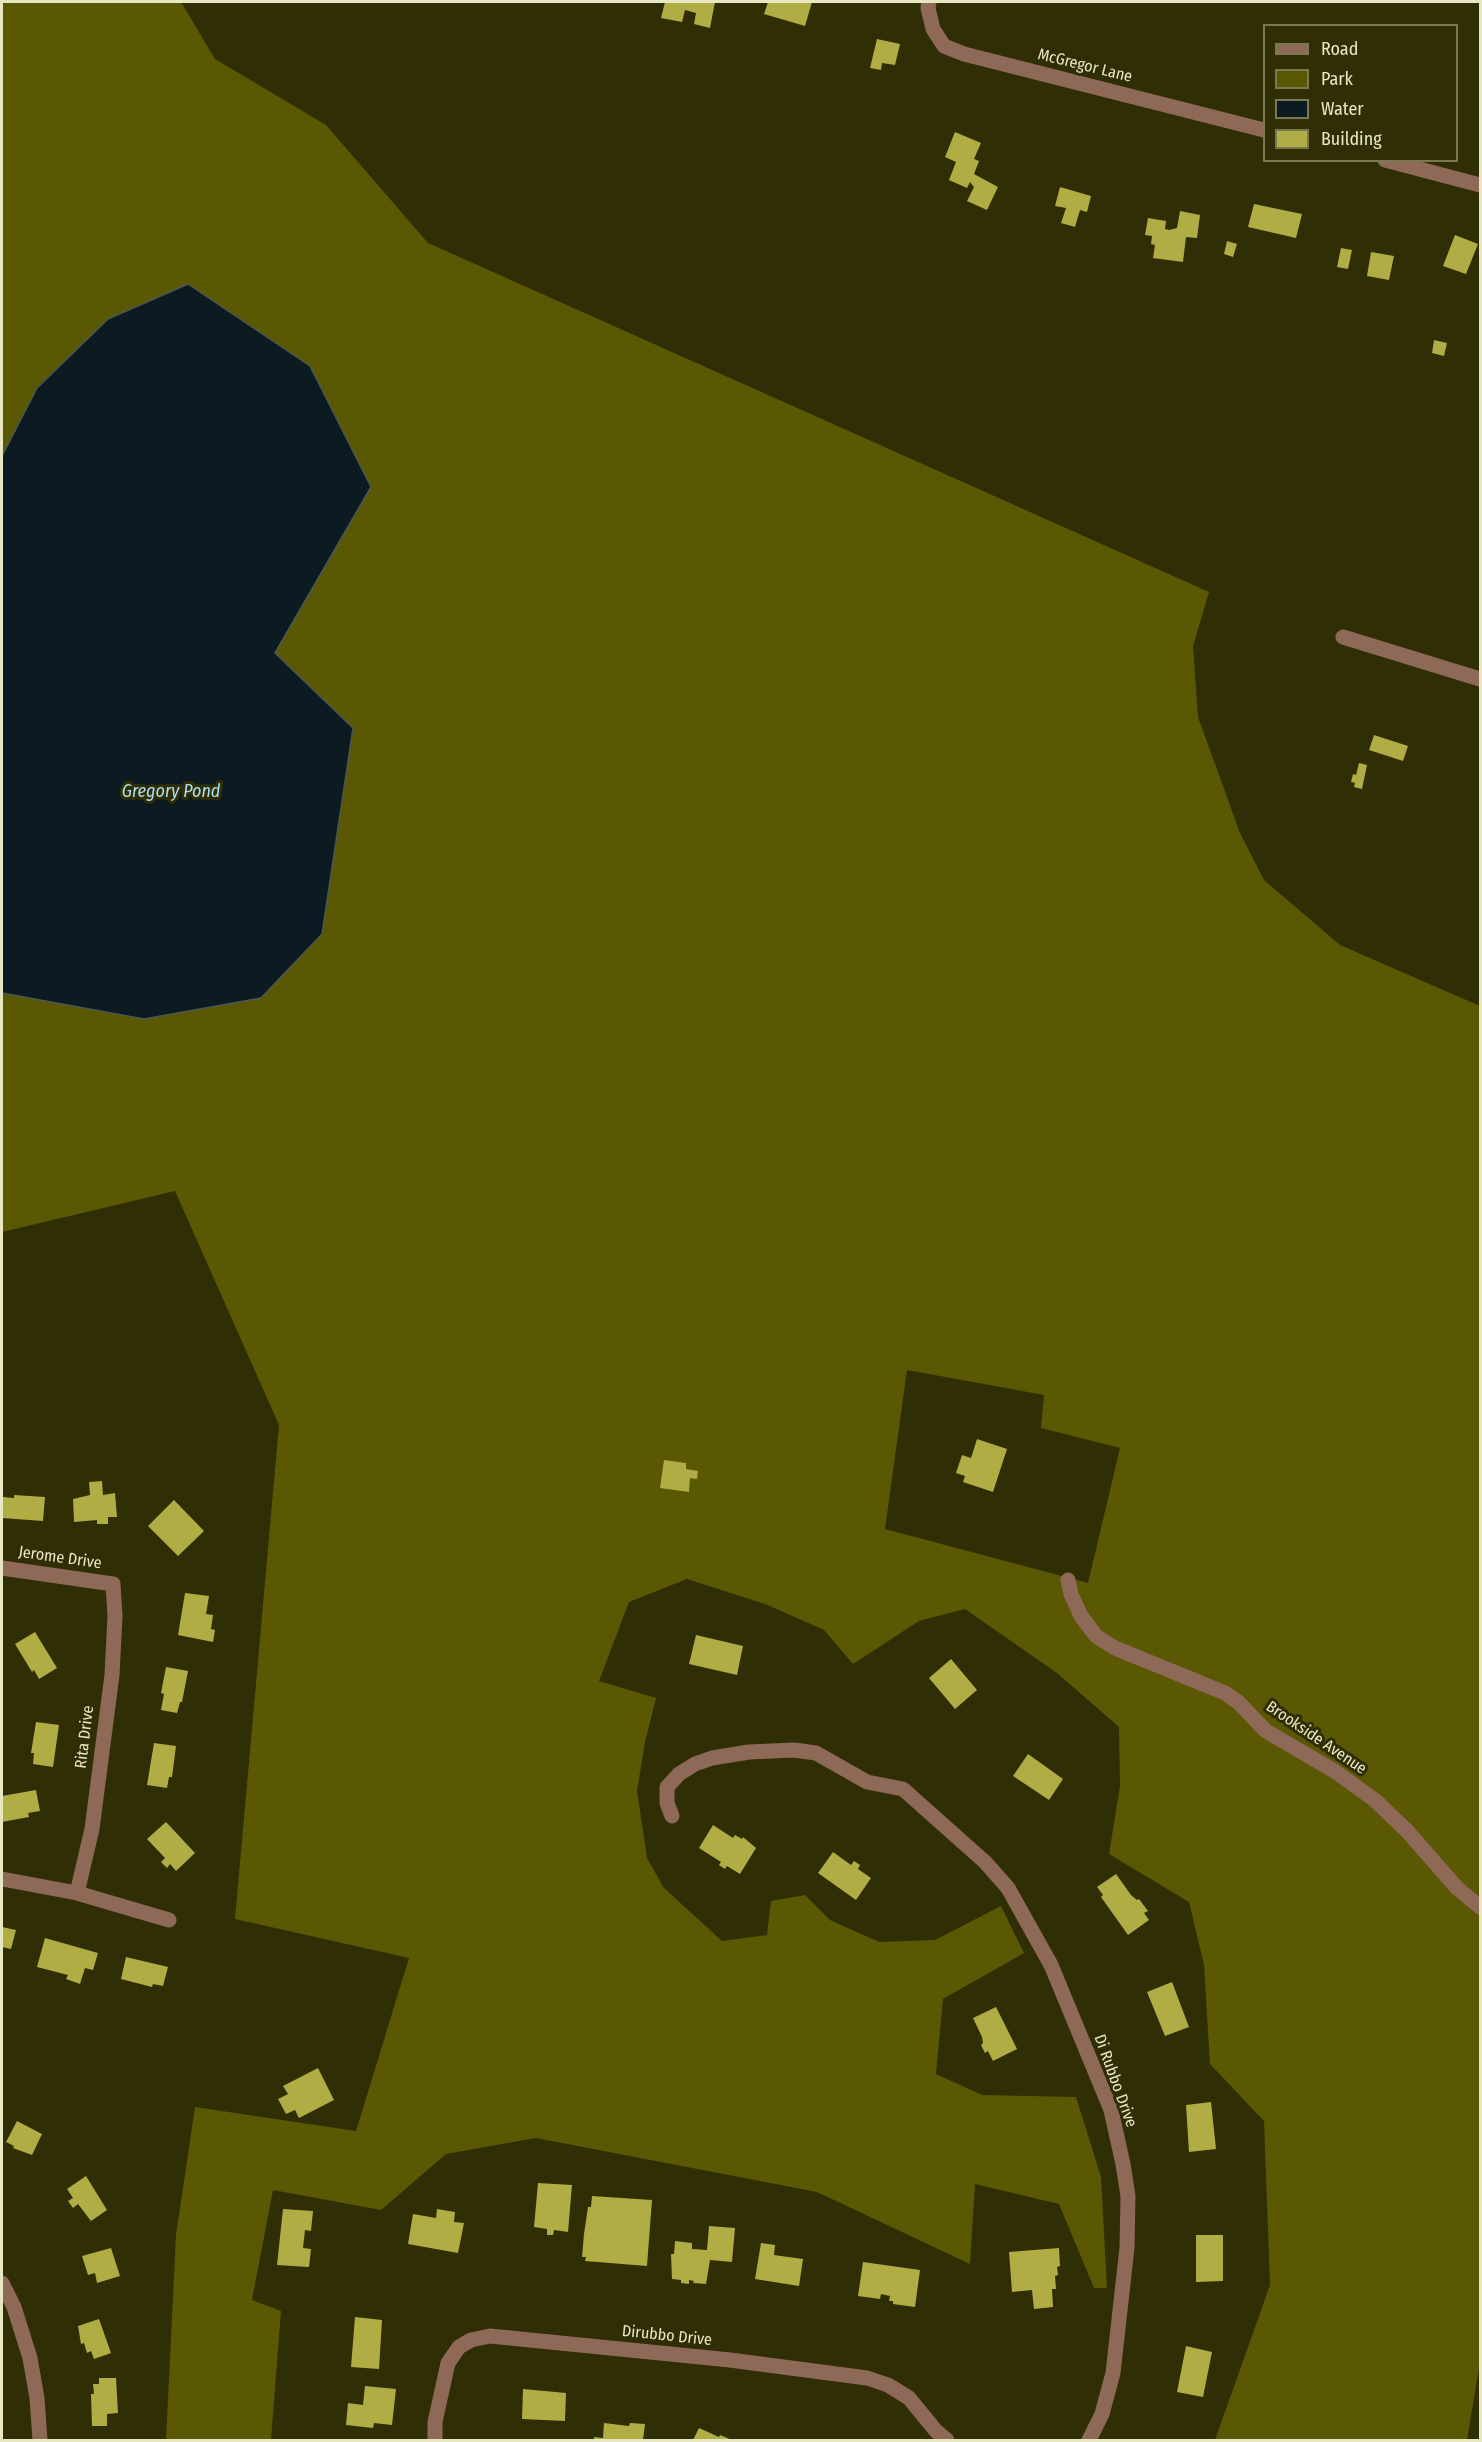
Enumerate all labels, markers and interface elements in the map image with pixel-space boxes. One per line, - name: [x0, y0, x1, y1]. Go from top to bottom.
- legend: [1263, 24, 1458, 162]
- text: Road: [1321, 38, 1358, 60]
- street label: McGregor Lane: [1036, 45, 1134, 87]
- text: Park: [1321, 68, 1353, 90]
- text: Water: [1321, 98, 1364, 120]
- text: Building: [1321, 128, 1382, 150]
- water label: Gregory Pond: [122, 781, 220, 803]
- street label: Jerome Drive: [17, 1543, 103, 1573]
- street label: Brookside Avenue: [1262, 1697, 1370, 1779]
- street label: Rita Drive: [72, 1704, 98, 1770]
- street label: Di Rubbo Drive: [1089, 2032, 1141, 2130]
- street label: Dirubbo Drive: [621, 2322, 713, 2350]

